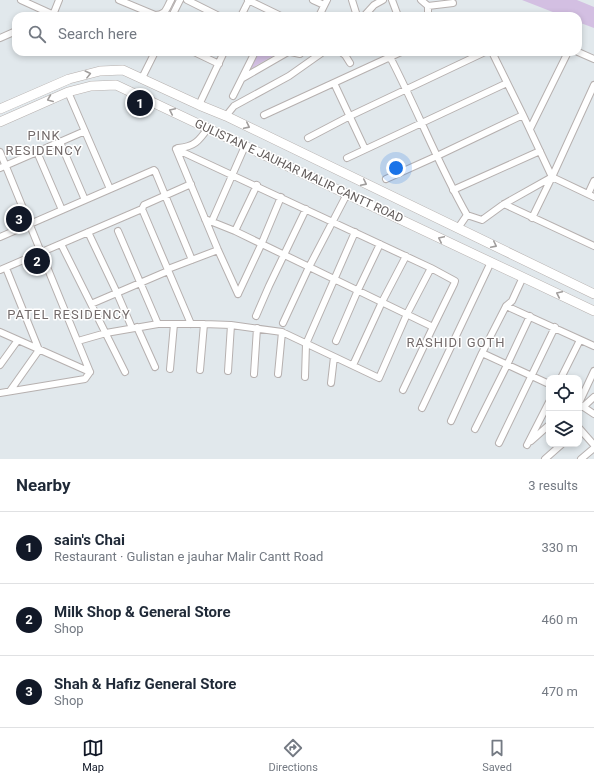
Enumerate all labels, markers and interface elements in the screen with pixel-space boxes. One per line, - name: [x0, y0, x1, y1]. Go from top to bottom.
- search box: [12, 12, 582, 56]
- icon: search: [26, 23, 48, 45]
- text: Search here: [58, 25, 137, 43]
- one-way arrow: [85, 71, 91, 79]
- pin: 1: [127, 88, 153, 118]
- one-way arrow: [47, 95, 54, 103]
- one-way arrow: [169, 108, 176, 116]
- street label: GULISTAN E JAUHAR MALIR CANTT ROAD: [193, 116, 406, 226]
- one-way arrow: [243, 121, 251, 129]
- district label: PINK RESIDENCY: [5, 128, 83, 158]
- your location: [386, 158, 406, 178]
- one-way arrow: [360, 178, 368, 186]
- pin: 3: [6, 204, 32, 234]
- one-way arrow: [438, 236, 446, 244]
- one-way arrow: [490, 240, 497, 248]
- pin: 2: [24, 246, 50, 276]
- one-way arrow: [555, 291, 563, 299]
- district label: PATEL RESIDENCY: [7, 307, 131, 322]
- district label: RASHIDI GOTH: [407, 335, 505, 350]
- map controls: [546, 375, 582, 447]
- button: locate: [546, 375, 582, 411]
- button: layers: [546, 411, 582, 447]
- text: Nearby: [16, 475, 71, 495]
- text: 3 results: [528, 478, 578, 493]
- text: sain's Chai: [54, 531, 125, 549]
- text: 1: [25, 540, 33, 555]
- text: 330 m: [541, 540, 578, 555]
- text: Restaurant · Gulistan e jauhar Malir Cantt Road: [54, 549, 323, 564]
- text: Milk Shop & General Store: [54, 603, 231, 621]
- text: 2: [25, 612, 33, 627]
- text: 460 m: [541, 612, 578, 627]
- text: Shop: [54, 621, 84, 636]
- text: Shah & Hafiz General Store: [54, 675, 236, 693]
- text: 3: [25, 684, 33, 699]
- text: 470 m: [541, 684, 578, 699]
- text: Shop: [54, 693, 84, 708]
- tab: Map: [82, 737, 104, 774]
- tab: Directions: [268, 737, 318, 774]
- tab: Saved: [482, 737, 512, 774]

